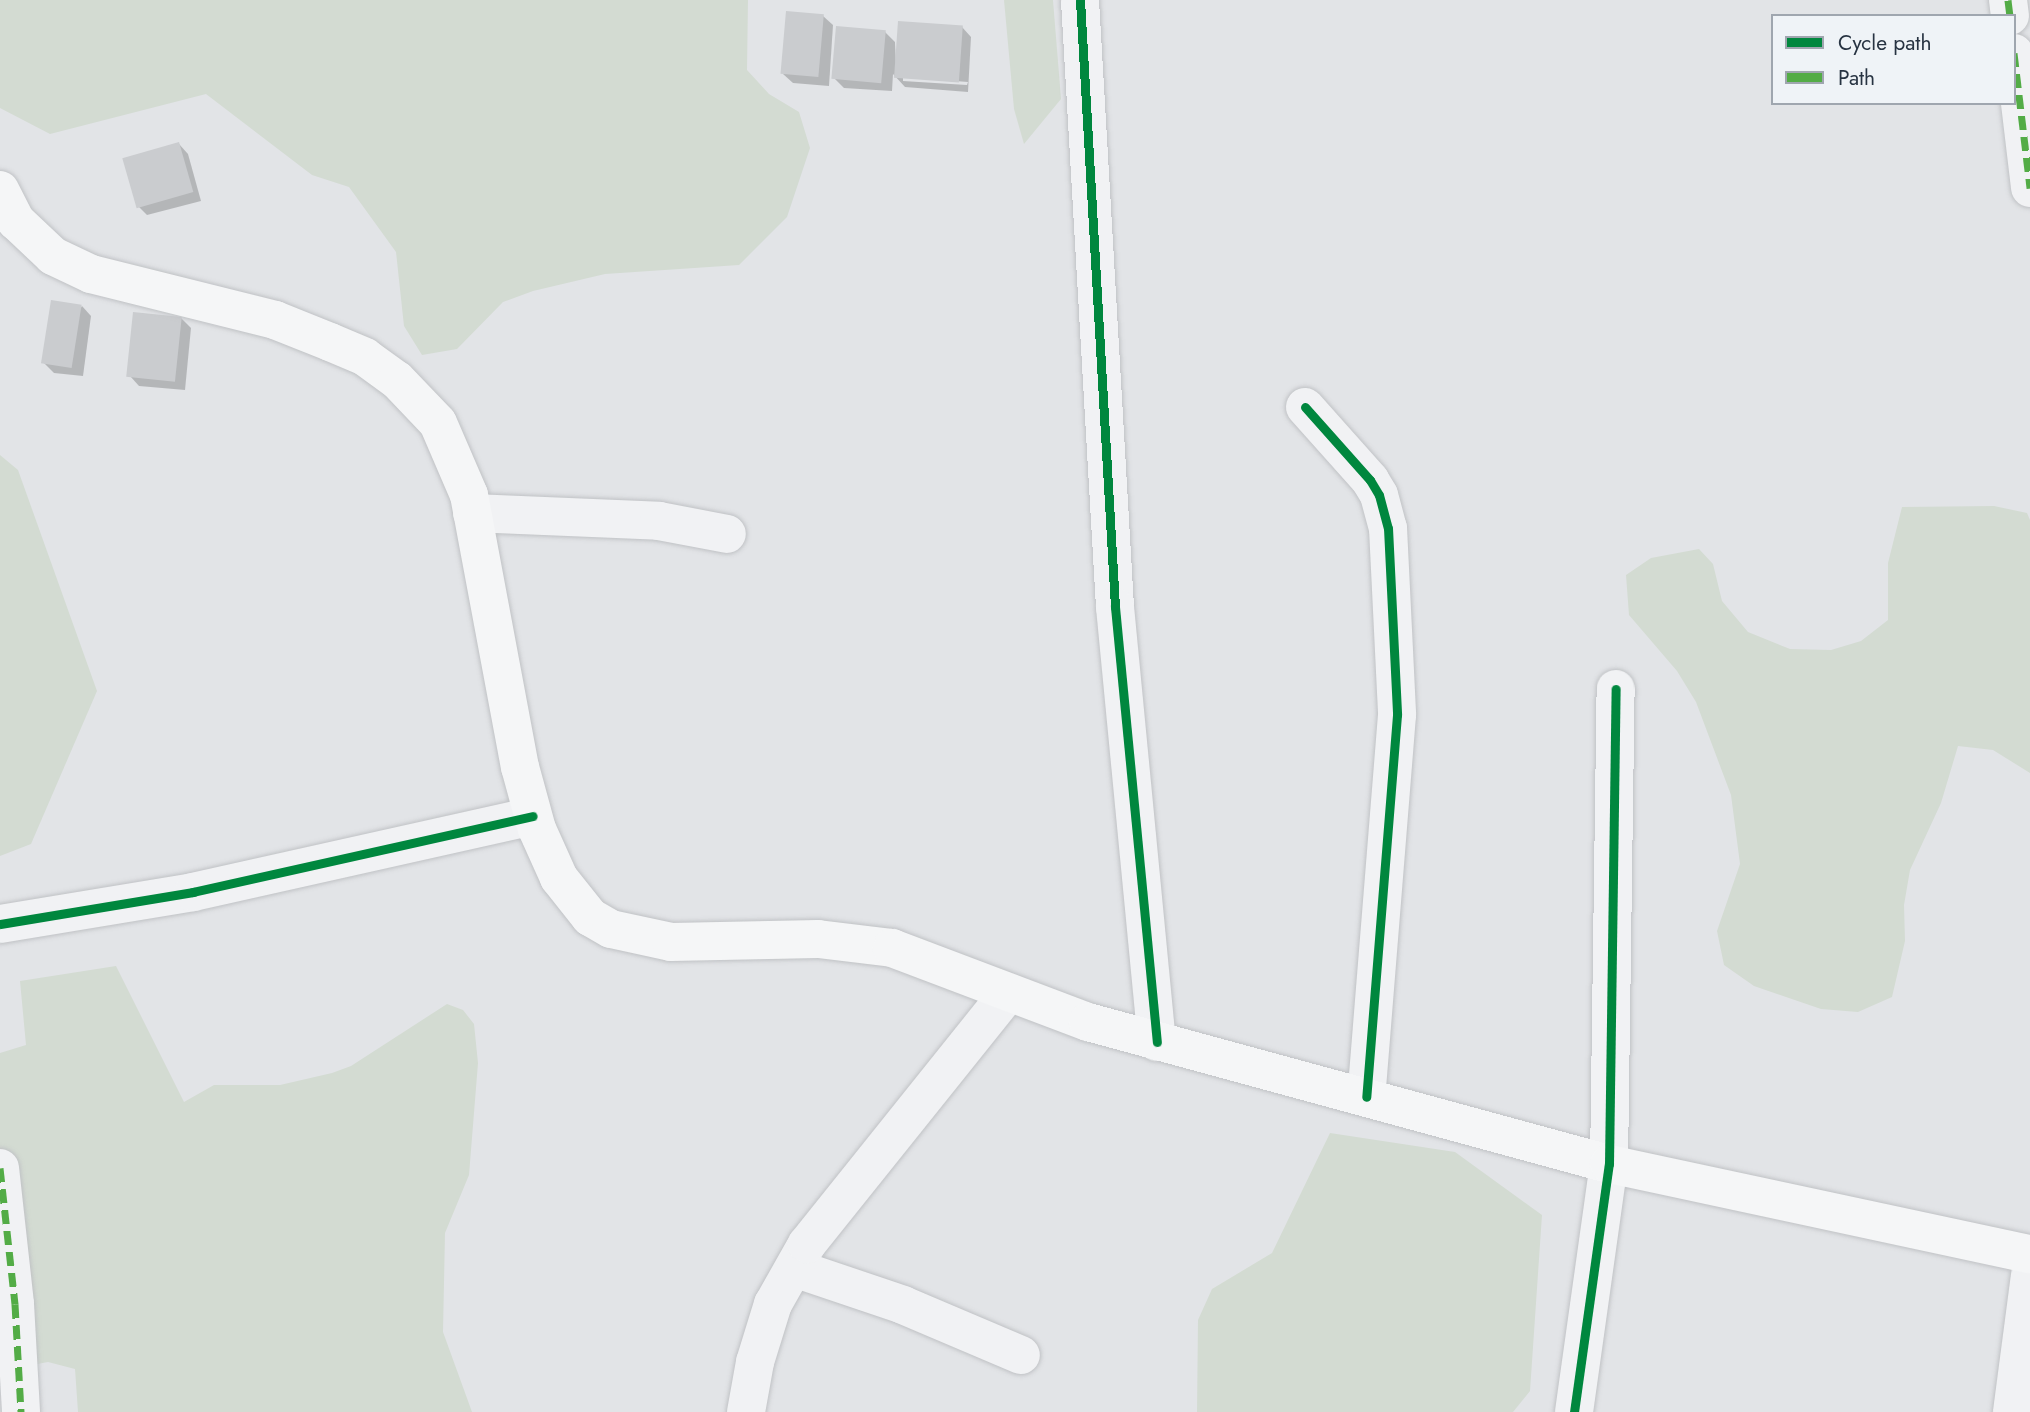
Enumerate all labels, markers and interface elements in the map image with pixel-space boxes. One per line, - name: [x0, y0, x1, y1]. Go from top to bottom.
- legend: [1771, 14, 2016, 105]
- text: Cycle path: [1838, 28, 1931, 58]
- text: Path: [1838, 63, 1875, 93]

